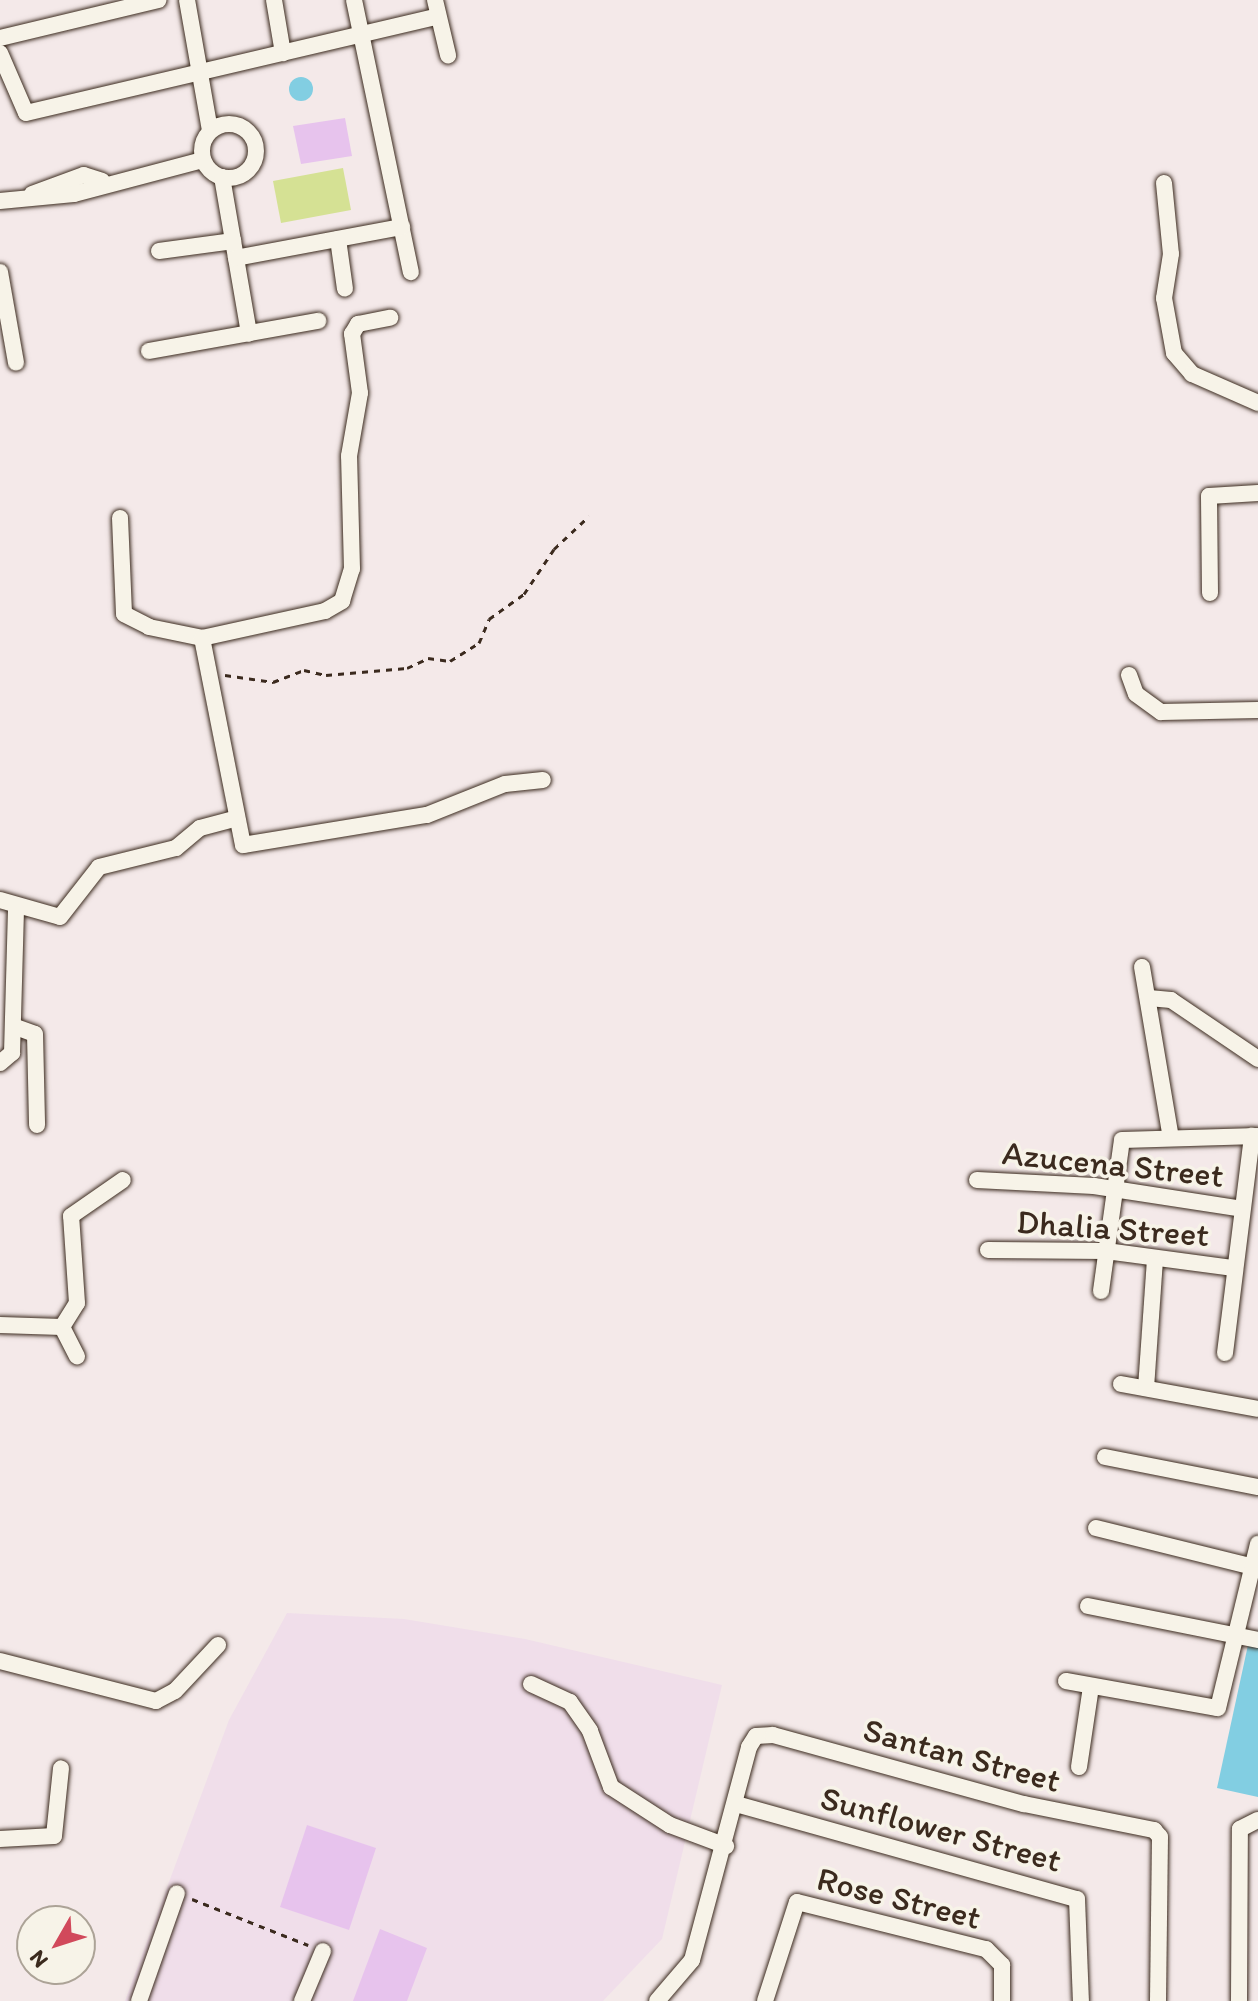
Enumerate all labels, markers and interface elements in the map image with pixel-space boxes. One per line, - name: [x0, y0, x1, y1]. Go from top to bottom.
- street label: Azucena Street: [1000, 1132, 1226, 1196]
- street label: Dhalia Street: [1016, 1201, 1210, 1255]
- street label: Santan Street: [859, 1709, 1065, 1801]
- street label: Sunflower Street: [817, 1777, 1065, 1881]
- street label: Rose Street: [813, 1858, 985, 1938]
- north arrow: [16, 1905, 96, 1985]
- text: N: [23, 1945, 54, 1973]

